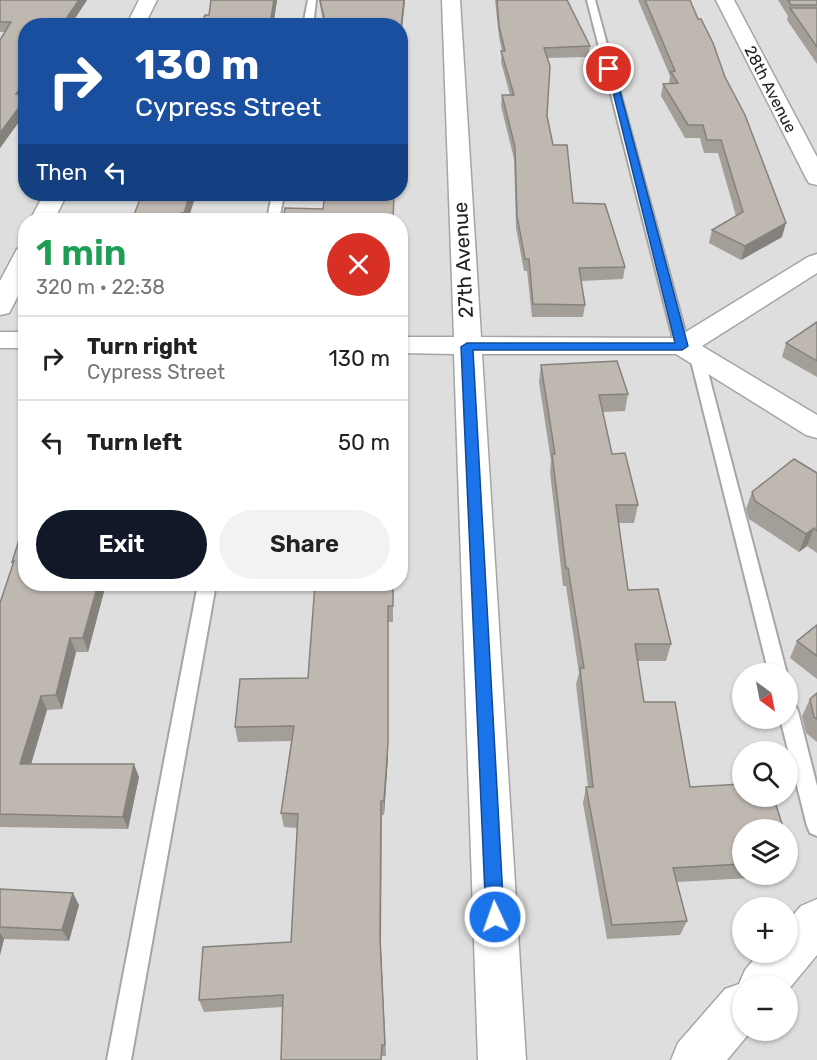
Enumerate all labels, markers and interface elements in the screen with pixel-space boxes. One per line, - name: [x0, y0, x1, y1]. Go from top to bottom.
- text: 130 m: [135, 40, 260, 90]
- icon: right: [36, 42, 114, 120]
- pin: [583, 43, 634, 94]
- street label: 28th Avenue: [741, 43, 801, 136]
- icon: arrive: [592, 52, 625, 85]
- text: Cypress Street: [135, 91, 321, 123]
- icon: left: [99, 156, 132, 189]
- text: Then: [36, 159, 87, 186]
- street label: 27th Avenue: [448, 201, 478, 319]
- text: 1 min: [36, 231, 127, 274]
- button: close: [327, 233, 390, 296]
- text: 320 m · 22:38: [36, 275, 165, 299]
- text: Turn right: [87, 333, 197, 360]
- icon: right: [36, 342, 69, 375]
- text: 130 m: [328, 345, 390, 372]
- text: Cypress Street: [87, 360, 225, 384]
- icon: left: [36, 426, 69, 459]
- text: Turn left: [87, 429, 182, 456]
- text: 50 m: [338, 429, 390, 456]
- button: Exit: [36, 510, 207, 579]
- button: Share: [219, 510, 390, 579]
- north arrow: [732, 663, 798, 729]
- map controls: [732, 663, 798, 1041]
- button: search: [732, 741, 798, 807]
- button: layers: [732, 819, 798, 885]
- position arrow: [463, 885, 527, 949]
- button: +: [732, 897, 798, 963]
- button: −: [732, 975, 798, 1041]

